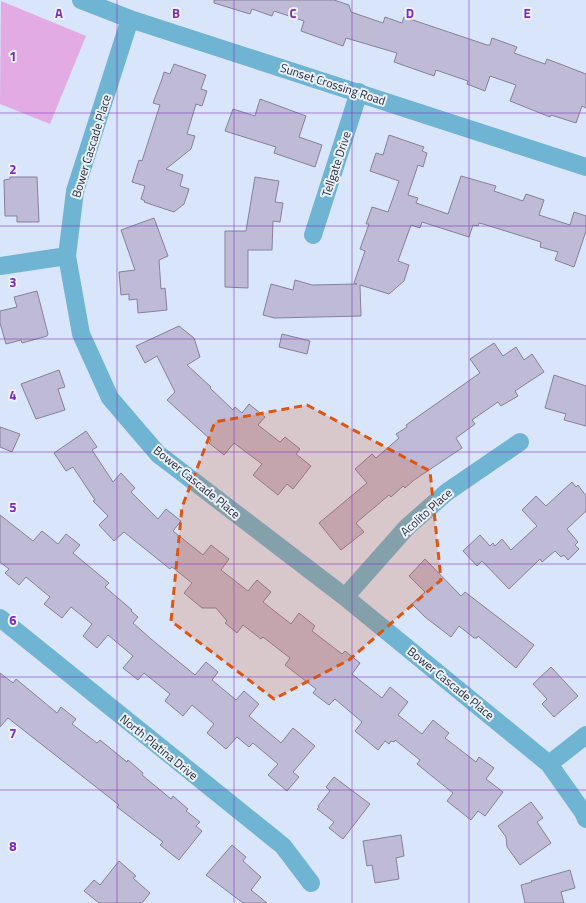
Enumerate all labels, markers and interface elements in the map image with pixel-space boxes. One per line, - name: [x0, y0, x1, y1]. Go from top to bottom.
- text: A: [55, 3, 63, 23]
- text: B: [172, 3, 180, 23]
- text: C: [289, 3, 297, 23]
- text: D: [406, 3, 414, 23]
- text: E: [523, 3, 531, 23]
- text: 1: [9, 46, 17, 66]
- street label: Sunset Crossing Road: [278, 58, 388, 110]
- street label: Bower Cascade Place: [66, 92, 116, 200]
- street label: Tellgate Drive: [316, 129, 356, 199]
- text: 2: [9, 159, 17, 179]
- text: 3: [9, 272, 17, 292]
- text: 4: [9, 385, 17, 405]
- street label: Bower Cascade Place: [149, 441, 245, 523]
- street label: Acolito Place: [396, 483, 456, 541]
- text: 5: [9, 497, 17, 517]
- text: 6: [9, 610, 17, 630]
- street label: Bower Cascade Place: [403, 642, 499, 724]
- street label: North Platina Drive: [116, 709, 202, 785]
- text: 7: [9, 723, 17, 743]
- text: 8: [9, 836, 17, 856]

